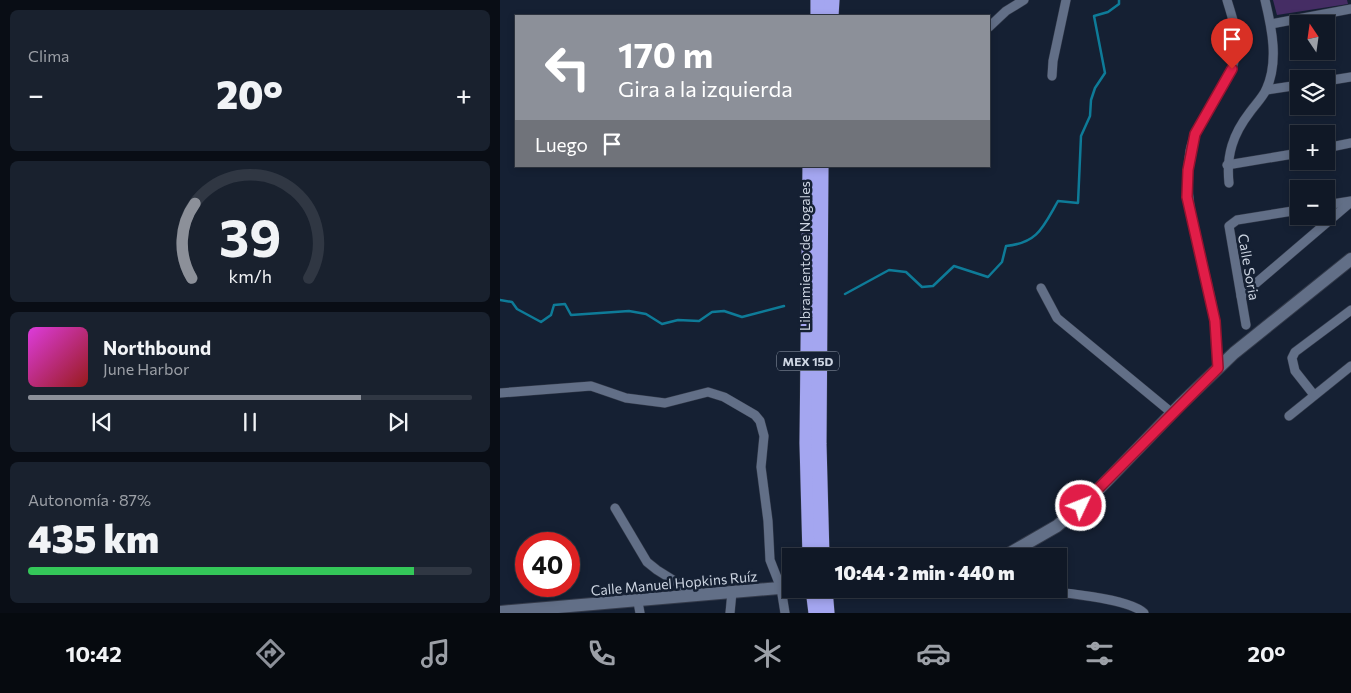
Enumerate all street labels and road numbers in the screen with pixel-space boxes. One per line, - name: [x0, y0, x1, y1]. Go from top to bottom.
- street label: Libramiento de Nogales: [796, 181, 813, 331]
- street label: Calle Soria: [1235, 232, 1263, 302]
- road number: MEX 15D: [777, 352, 839, 371]
- street label: Calle Manuel Hopkins Ruíz: [590, 567, 758, 599]

